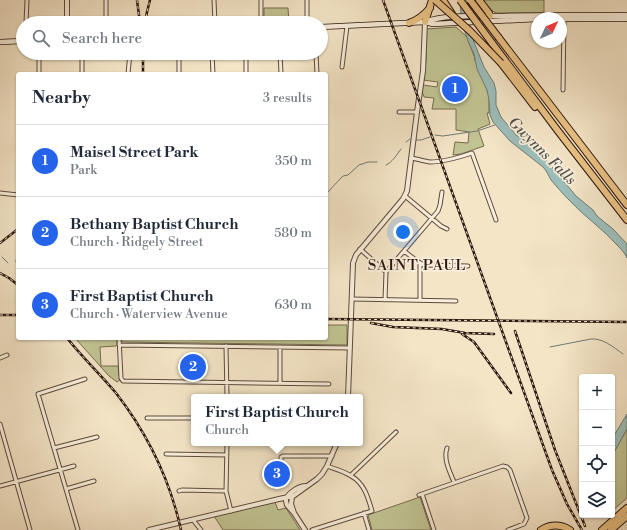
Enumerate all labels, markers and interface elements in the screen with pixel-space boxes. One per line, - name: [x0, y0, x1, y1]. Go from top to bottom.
- north arrow: [531, 12, 567, 48]
- search box: [16, 16, 328, 60]
- icon: search: [30, 27, 52, 49]
- text: Search here: [62, 29, 142, 48]
- pin: 1: [442, 74, 468, 104]
- text: Nearby: [32, 87, 91, 109]
- text: 3 results: [263, 90, 312, 106]
- water label: Gwynns Falls: [504, 113, 580, 189]
- text: Maisel Street Park: [70, 143, 198, 162]
- text: 1: [42, 153, 48, 169]
- text: 350 m: [275, 153, 312, 169]
- text: Park: [70, 162, 97, 178]
- text: Bethany Baptist Church: [70, 215, 238, 234]
- your location: [393, 222, 413, 242]
- text: 2: [41, 225, 49, 241]
- text: 580 m: [274, 225, 312, 241]
- text: Church · Ridgely Street: [70, 234, 203, 250]
- district label: SAINT PAUL: [368, 256, 466, 275]
- text: First Baptist Church: [70, 287, 214, 306]
- text: 3: [41, 297, 49, 313]
- text: 630 m: [274, 297, 312, 313]
- text: Church · Waterview Avenue: [70, 306, 228, 322]
- pin: 2: [180, 352, 206, 382]
- map controls: [579, 374, 615, 518]
- button: +: [579, 374, 615, 410]
- popup: [191, 394, 363, 446]
- text: First Baptist Church: [205, 403, 349, 422]
- button: −: [579, 410, 615, 446]
- text: Church: [205, 422, 249, 438]
- button: locate: [579, 446, 615, 482]
- pin: 3: [264, 459, 290, 489]
- button: layers: [579, 482, 615, 518]

